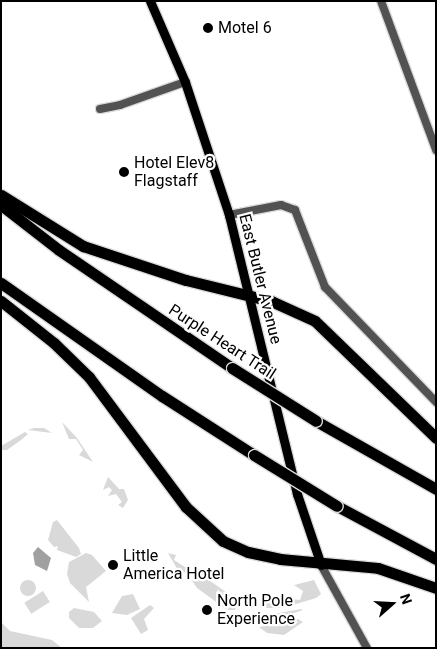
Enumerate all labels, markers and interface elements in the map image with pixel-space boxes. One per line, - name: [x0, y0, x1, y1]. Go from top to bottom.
- place label: Motel 6: [218, 18, 272, 38]
- marker: Motel 6: [202, 22, 214, 34]
- place label: Hotel Elev8 Flagstaff: [134, 153, 214, 191]
- marker: Hotel Elev8 Flagstaff: [118, 166, 130, 178]
- street label: East Butler Avenue: [235, 212, 285, 346]
- street label: Purple Heart Trail: [165, 300, 279, 384]
- place label: Little America Hotel: [123, 546, 224, 584]
- marker: Little America Hotel: [107, 559, 119, 571]
- north arrow: [367, 579, 417, 629]
- place label: North Pole Experience: [217, 591, 295, 629]
- text: N: [397, 592, 415, 606]
- marker: North Pole Experience: [201, 604, 213, 616]

